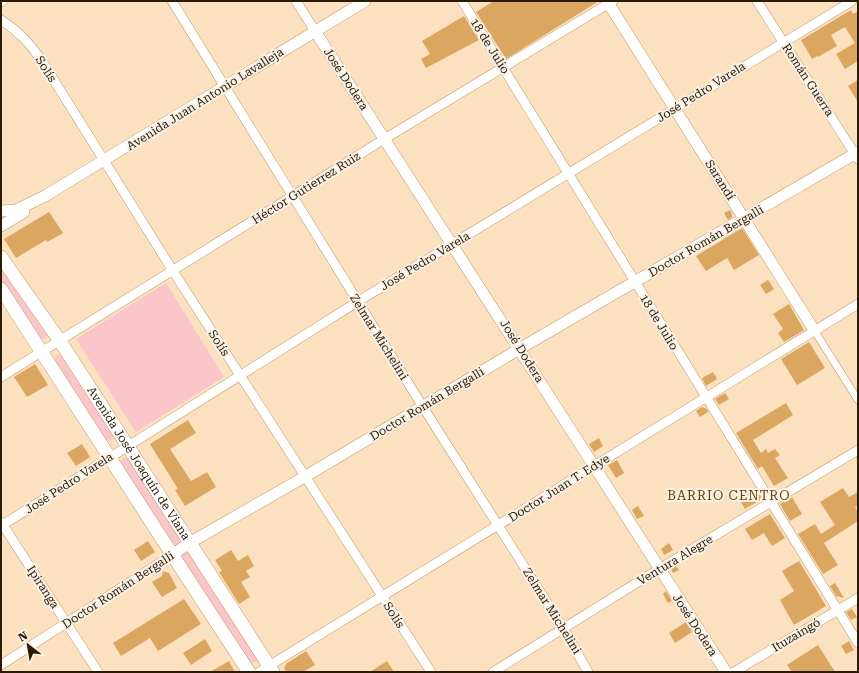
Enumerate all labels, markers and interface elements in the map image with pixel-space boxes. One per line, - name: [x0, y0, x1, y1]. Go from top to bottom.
- street label: 18 de Julio: [467, 16, 513, 76]
- street label: Román Guerra: [779, 41, 837, 119]
- street label: Avenida Juan Antonio Lavalleja: [124, 44, 286, 153]
- street label: José Dodera: [321, 45, 372, 113]
- street label: Solís: [32, 53, 60, 85]
- street label: José Pedro Varela: [654, 59, 748, 125]
- street label: Héctor Gutierrez Ruiz: [249, 149, 363, 227]
- street label: Sarandí: [702, 157, 738, 203]
- street label: Doctor Román Bergalli: [646, 202, 766, 280]
- street label: José Pedro Varela: [378, 229, 473, 293]
- street label: 18 de Julio: [637, 291, 681, 353]
- street label: Zelmar Michelini: [347, 292, 411, 383]
- street label: José Dodera: [497, 317, 547, 385]
- street label: Solís: [205, 327, 233, 359]
- street label: Doctor Román Bergalli: [367, 364, 487, 444]
- street label: Avenida José Joaquín de Viana: [84, 384, 193, 543]
- street label: José Pedro Varela: [22, 449, 116, 517]
- street label: Doctor Juan T. Edye: [506, 451, 613, 525]
- district label: BARRIO CENTRO: [667, 488, 791, 503]
- street label: Ventura Alegre: [635, 532, 716, 588]
- street label: Doctor Román Bergalli: [59, 548, 177, 631]
- street label: Ipiranga: [24, 563, 62, 612]
- street label: Zelmar Michelini: [520, 566, 584, 657]
- street label: José Dodera: [670, 591, 721, 659]
- street label: Solís: [380, 599, 408, 631]
- street label: Ituzaingó: [769, 615, 823, 655]
- north arrow: [8, 625, 48, 665]
- text: N: [16, 629, 31, 645]

